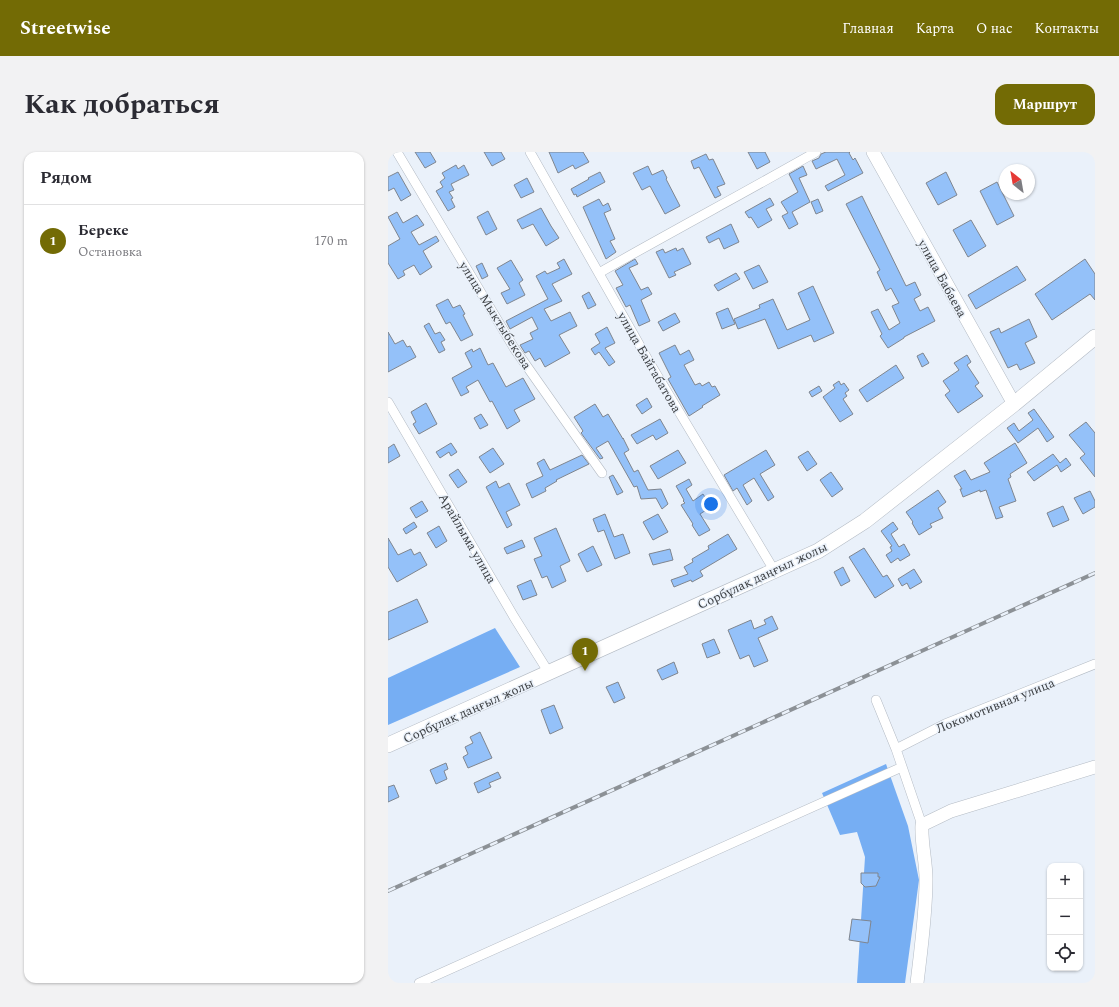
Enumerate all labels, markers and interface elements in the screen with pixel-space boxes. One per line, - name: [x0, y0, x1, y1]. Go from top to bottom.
- text: Streetwise: [20, 14, 111, 43]
- text: Главная: [842, 18, 894, 39]
- text: Карта: [916, 18, 954, 39]
- text: О нас: [976, 18, 1013, 39]
- text: Контакты: [1035, 18, 1099, 39]
- text: Как добраться: [24, 83, 220, 126]
- button: Маршрут: [995, 84, 1095, 125]
- north arrow: [999, 164, 1035, 200]
- text: Рядом: [40, 165, 92, 191]
- text: Береке: [78, 219, 129, 242]
- text: 1: [49, 231, 57, 251]
- text: 170 m: [314, 231, 348, 251]
- street label: улица Бабаева: [912, 235, 972, 322]
- text: Остановка: [78, 242, 142, 262]
- street label: улица Мыктыбекова: [453, 257, 537, 374]
- street label: улица Байгабатова: [612, 307, 687, 417]
- street label: Арайлыма улица: [433, 489, 502, 588]
- your location: [701, 494, 721, 514]
- street label: Сорбұлақ даңғыл жолы: [694, 537, 831, 615]
- pin: 1: [572, 638, 598, 671]
- street label: Сорбұлақ даңғыл жолы: [400, 673, 537, 749]
- street label: Локомотивная улица: [933, 673, 1058, 739]
- map controls: [1047, 863, 1083, 971]
- button: +: [1047, 863, 1083, 899]
- button: −: [1047, 899, 1083, 935]
- button: locate: [1047, 935, 1083, 971]

